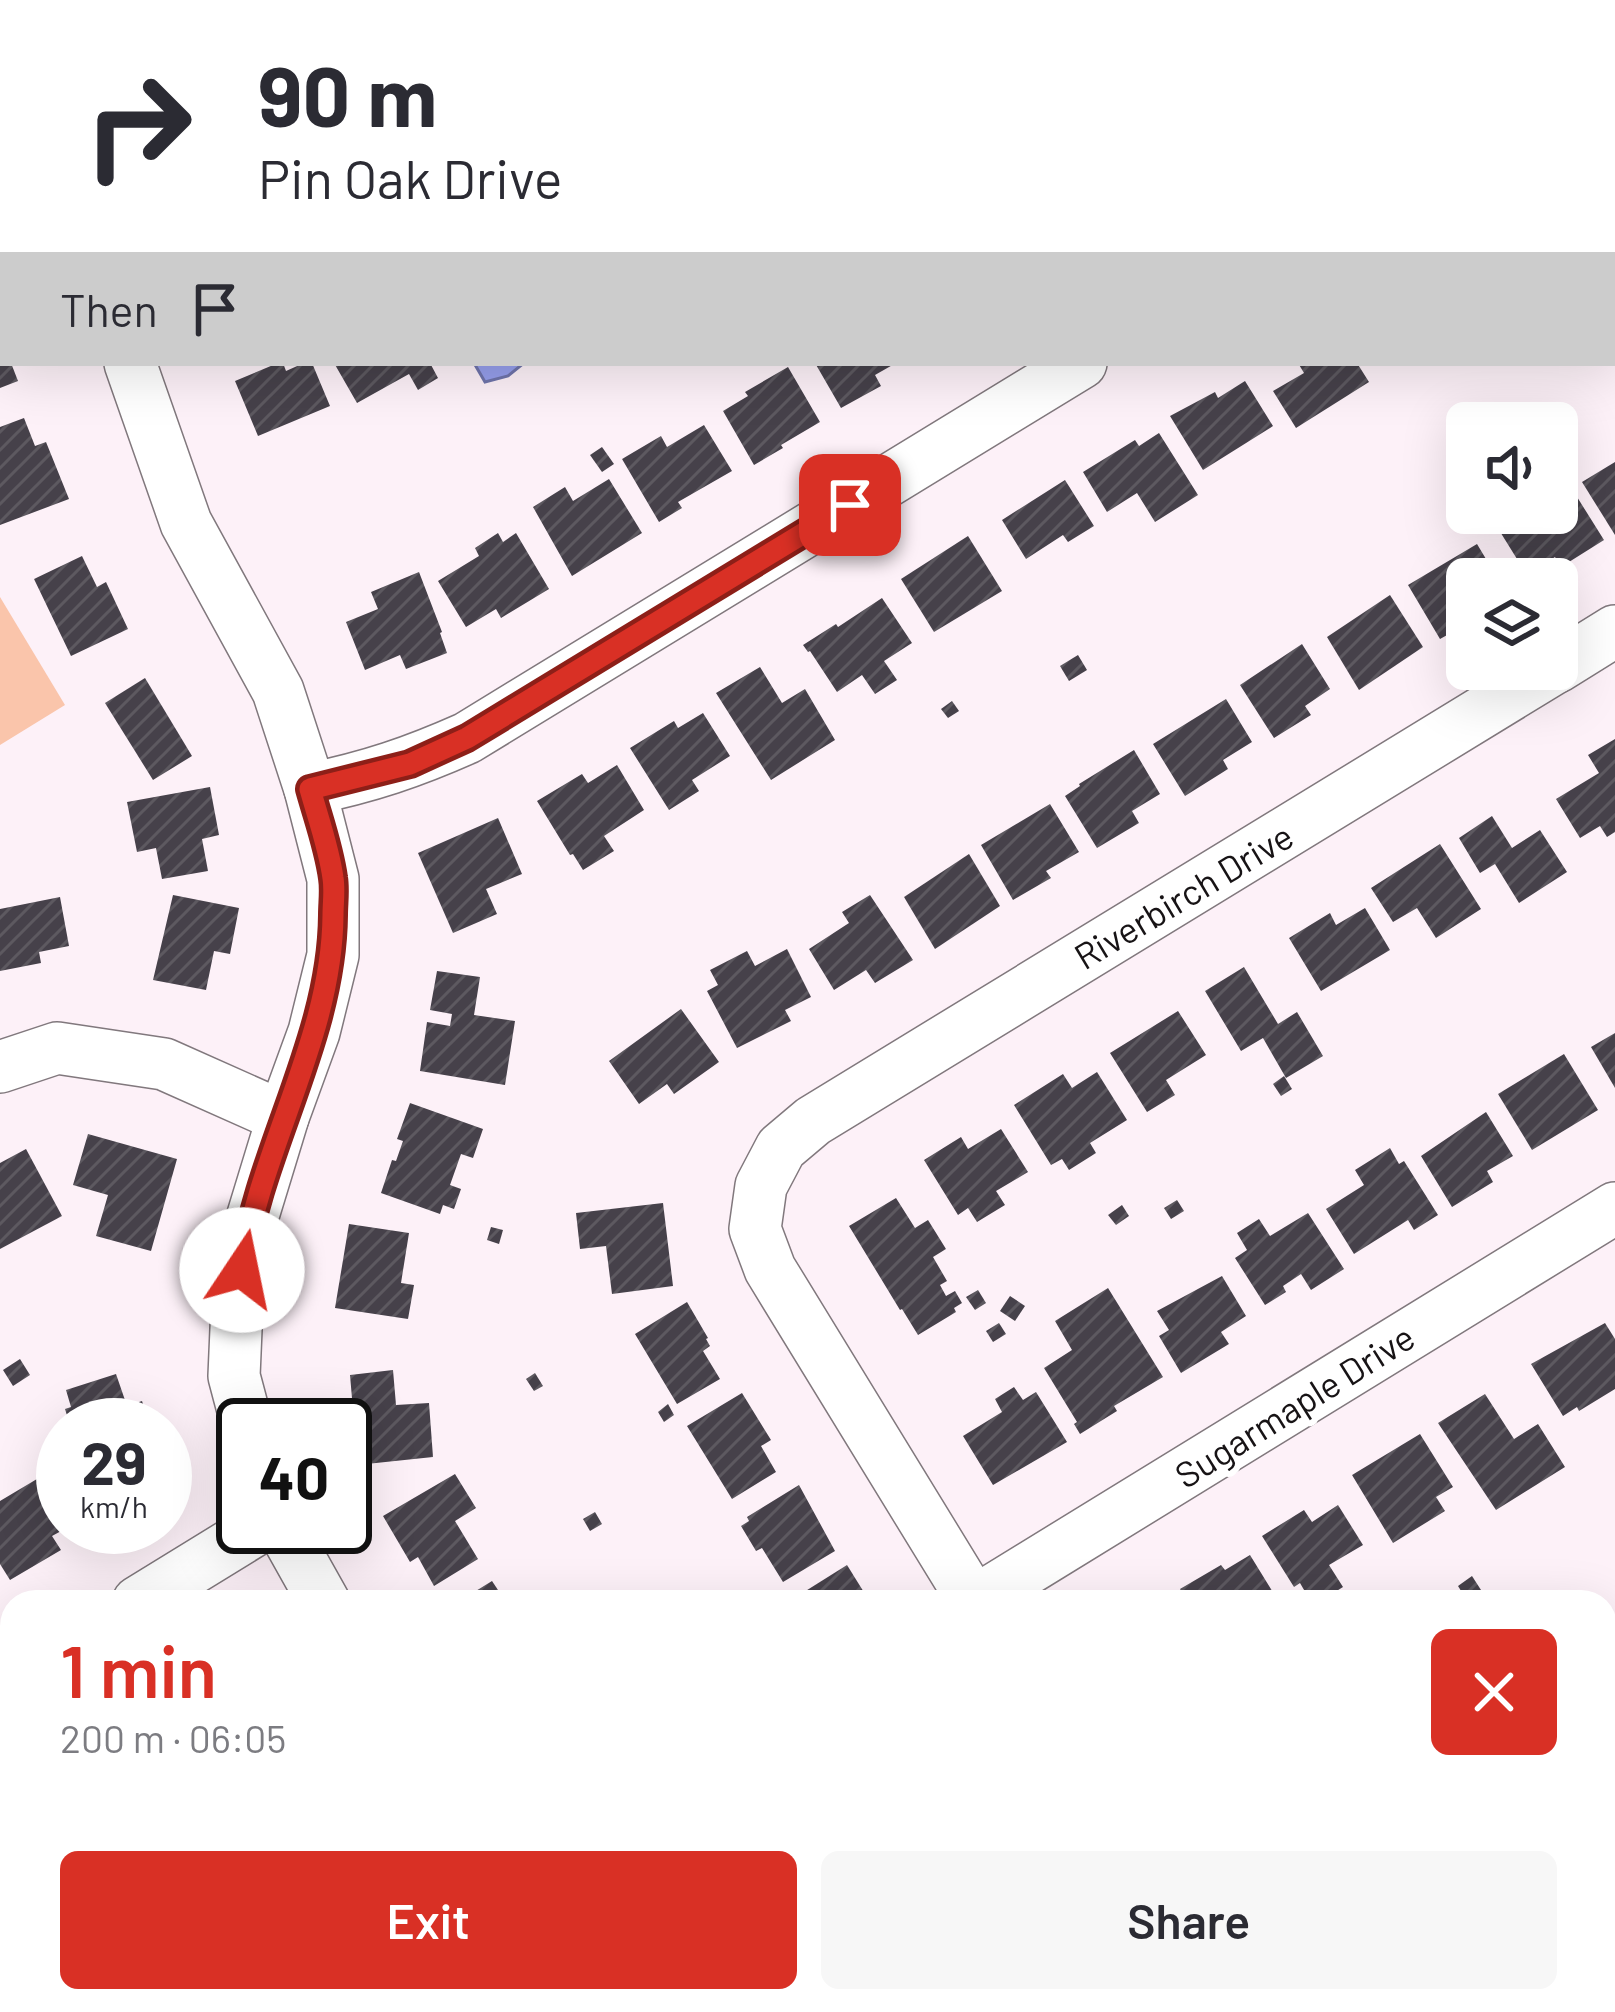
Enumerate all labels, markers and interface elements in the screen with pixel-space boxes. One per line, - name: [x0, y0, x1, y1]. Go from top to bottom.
- text: 90 m: [258, 43, 437, 144]
- icon: right: [60, 48, 216, 204]
- text: Pin Oak Drive: [258, 145, 563, 210]
- icon: arrive: [182, 276, 248, 342]
- text: Then: [60, 282, 158, 336]
- map controls: [1446, 402, 1578, 690]
- button: sound: [1446, 402, 1578, 534]
- pin: [799, 454, 901, 556]
- icon: arrive: [817, 472, 883, 538]
- button: layers: [1446, 558, 1578, 690]
- street label: Riverbirch Drive: [1066, 813, 1300, 977]
- position arrow: [179, 1207, 305, 1333]
- street label: Sugarmaple Drive: [1166, 1314, 1422, 1496]
- speed limit sign: 40: [216, 1398, 372, 1554]
- text: 29: [81, 1425, 147, 1497]
- text: km/h: [80, 1488, 148, 1524]
- text: 1 min: [60, 1626, 217, 1712]
- button: close: [1431, 1629, 1557, 1755]
- text: 200 m · 06:05: [60, 1714, 286, 1761]
- button: Exit: [60, 1851, 797, 1989]
- button: Share: [821, 1851, 1557, 1989]

